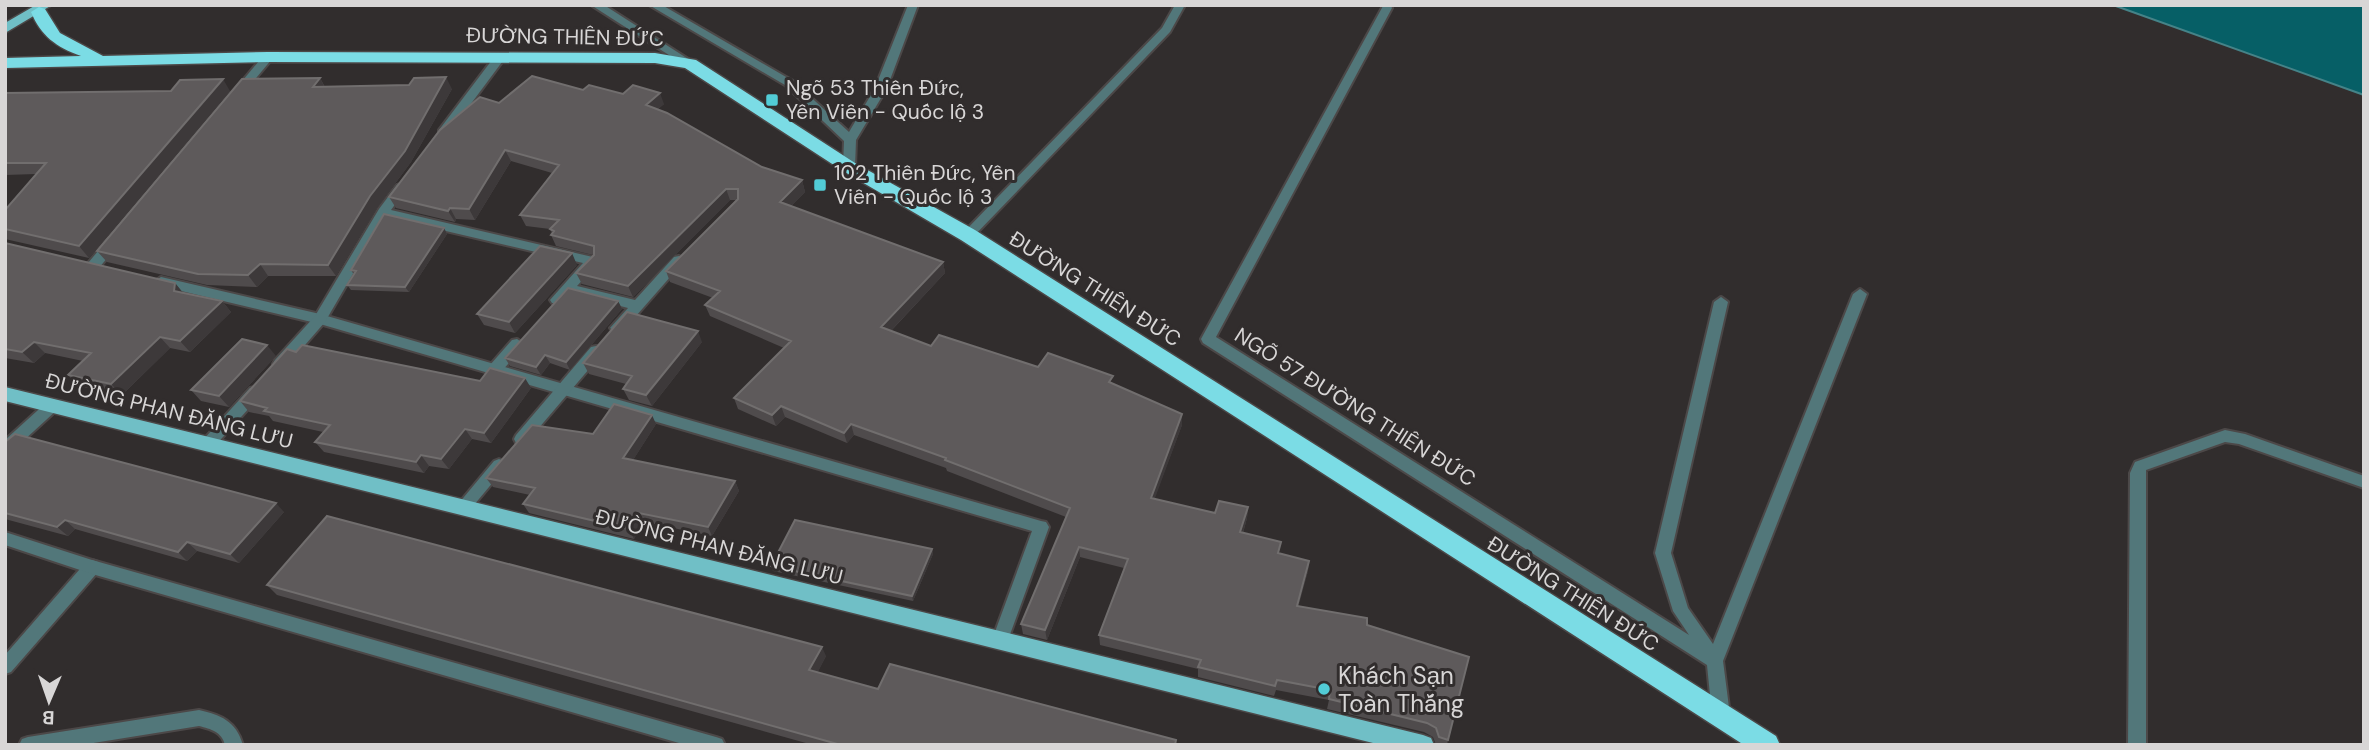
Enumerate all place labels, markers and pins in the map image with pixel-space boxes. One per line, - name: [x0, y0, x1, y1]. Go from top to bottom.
- place label: Ngõ 53 Thiên Đức, Yên Viên - Quốc lộ 3: [786, 74, 984, 126]
- marker: Ngõ 53 Thiên Đức, Yên Viên - Quốc lộ 3: [764, 92, 780, 108]
- place label: 102 Thiên Đức, Yên Viên - Quốc lộ 3: [834, 159, 1016, 211]
- marker: 102 Thiên Đức, Yên Viên - Quốc lộ 3: [812, 177, 828, 193]
- place label: Khách Sạn Toàn Thắng: [1338, 660, 1464, 719]
- marker: Khách Sạn Toàn Thắng: [1316, 681, 1332, 697]

